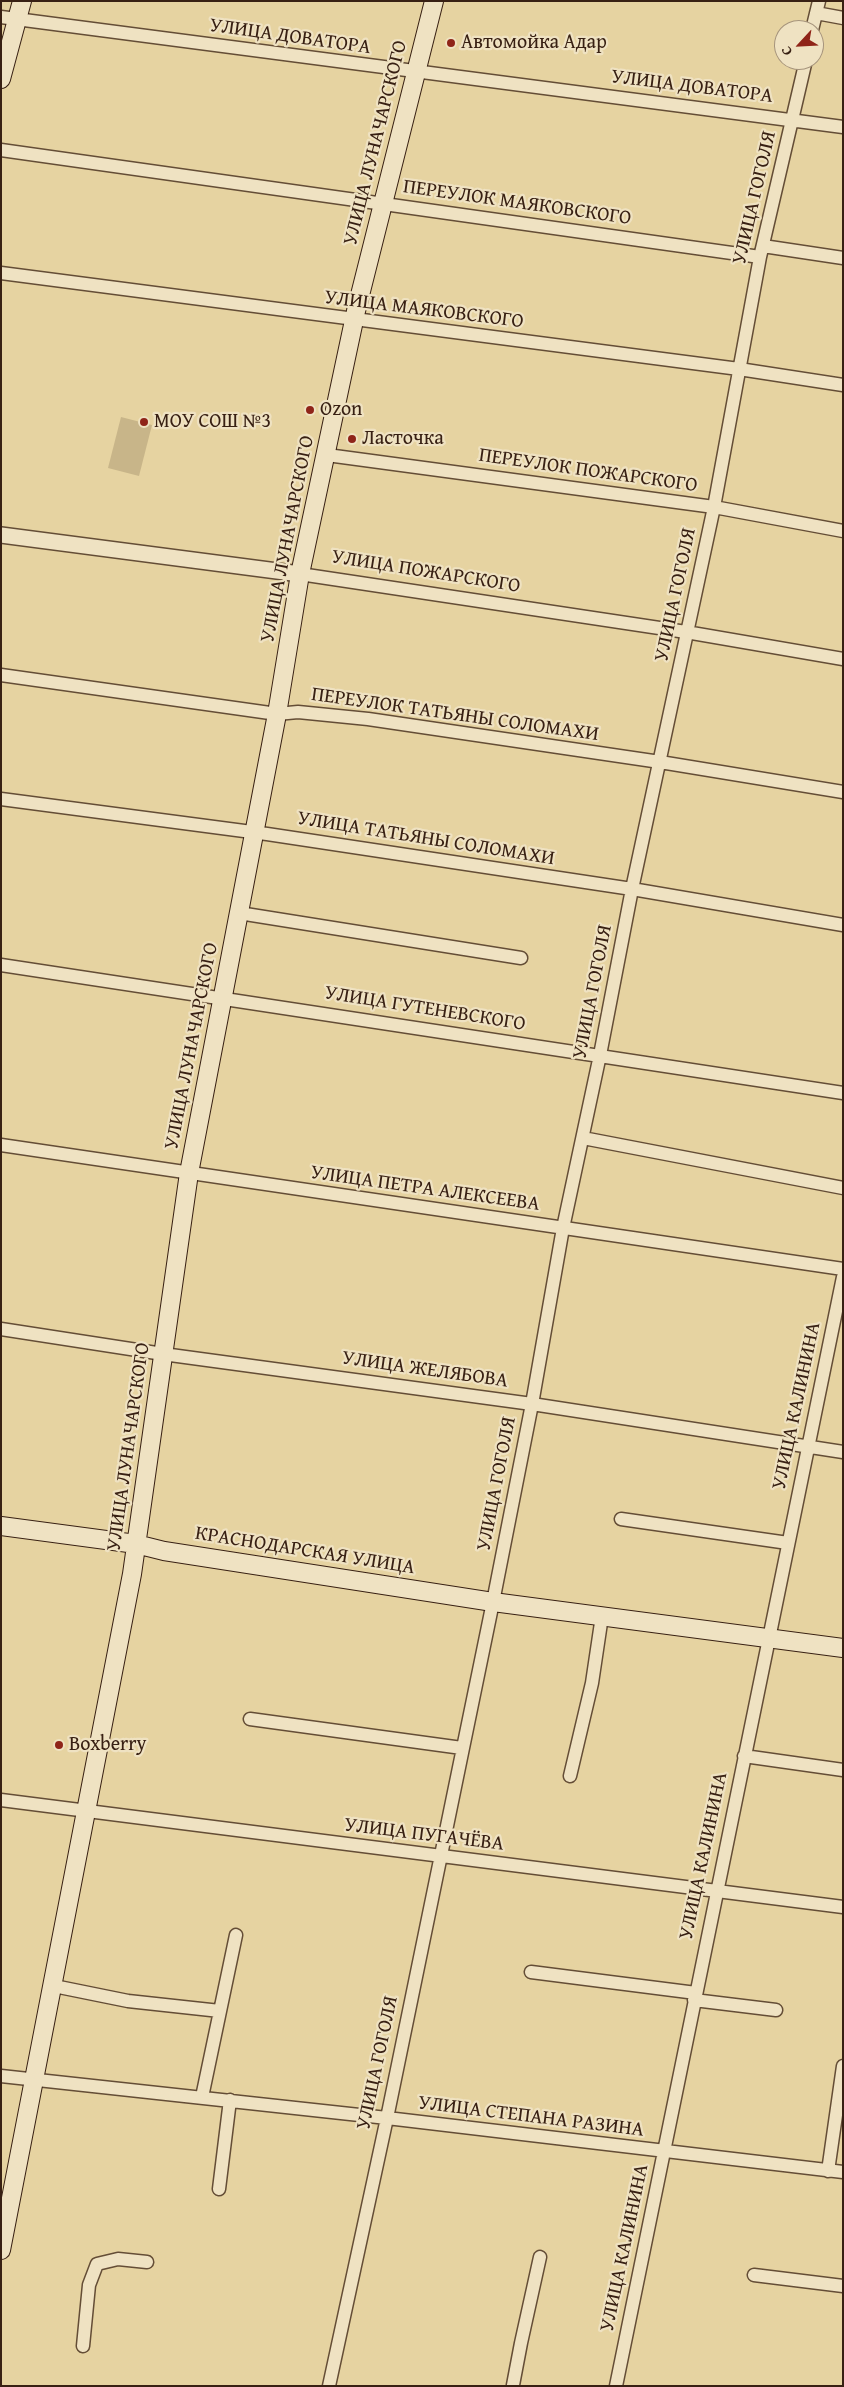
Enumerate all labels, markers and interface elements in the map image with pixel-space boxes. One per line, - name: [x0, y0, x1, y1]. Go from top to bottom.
- street label: УЛИЦА ДОВАТОРА: [208, 14, 372, 60]
- north arrow: [774, 20, 824, 70]
- place label: Автомойка Адар: [461, 31, 607, 55]
- marker: Автомойка Адар: [445, 37, 457, 49]
- street label: УЛИЦА ЛУНАЧАРСКОГО: [339, 38, 413, 248]
- text: С: [776, 43, 797, 59]
- street label: УЛИЦА ДОВАТОРА: [610, 65, 774, 109]
- street label: УЛИЦА ГОГОЛЯ: [728, 129, 782, 267]
- street label: ПЕРЕУЛОК МАЯКОВСКОГО: [401, 175, 633, 231]
- street label: УЛИЦА МАЯКОВСКОГО: [323, 286, 525, 334]
- place label: Ozon: [320, 398, 362, 422]
- marker: Ozon: [304, 404, 316, 416]
- place label: МОУ СОШ №3: [154, 410, 271, 434]
- marker: МОУ СОШ №3: [138, 416, 150, 428]
- place label: Ласточка: [362, 427, 444, 451]
- street label: УЛИЦА ЛУНАЧАРСКОГО: [256, 433, 320, 645]
- marker: Ласточка: [346, 433, 358, 445]
- street label: ПЕРЕУЛОК ПОЖАРСКОГО: [477, 444, 699, 498]
- street label: УЛИЦА ГОГОЛЯ: [650, 526, 702, 664]
- street label: УЛИЦА ПОЖАРСКОГО: [330, 545, 522, 599]
- street label: ПЕРЕУЛОК ТАТЬЯНЫ СОЛОМАХИ: [310, 683, 600, 747]
- street label: УЛИЦА ТАТЬЯНЫ СОЛОМАХИ: [296, 807, 556, 871]
- street label: УЛИЦА ГОГОЛЯ: [568, 923, 618, 1061]
- street label: УЛИЦА ЛУНАЧАРСКОГО: [160, 940, 224, 1152]
- street label: УЛИЦА ГУТЕНЕВСКОГО: [323, 981, 527, 1037]
- street label: УЛИЦА ПЕТРА АЛЕКСЕЕВА: [309, 1161, 541, 1217]
- street label: УЛИЦА КАЛИНИНА: [768, 1320, 826, 1492]
- street label: УЛИЦА ЛУНАЧАРСКОГО: [102, 1341, 156, 1553]
- street label: УЛИЦА ЖЕЛЯБОВА: [341, 1346, 509, 1394]
- street label: УЛИЦА ГОГОЛЯ: [472, 1415, 522, 1553]
- street label: КРАСНОДАРСКАЯ УЛИЦА: [194, 1522, 416, 1580]
- place label: Boxberry: [69, 1733, 147, 1757]
- marker: Boxberry: [53, 1739, 65, 1751]
- street label: УЛИЦА КАЛИНИНА: [675, 1770, 733, 1942]
- street label: УЛИЦА ПУГАЧЁВА: [343, 1813, 505, 1857]
- street label: УЛИЦА ГОГОЛЯ: [352, 1994, 404, 2132]
- street label: УЛИЦА СТЕПАНА РАЗИНА: [417, 2091, 645, 2143]
- street label: УЛИЦА КАЛИНИНА: [596, 2162, 654, 2334]

